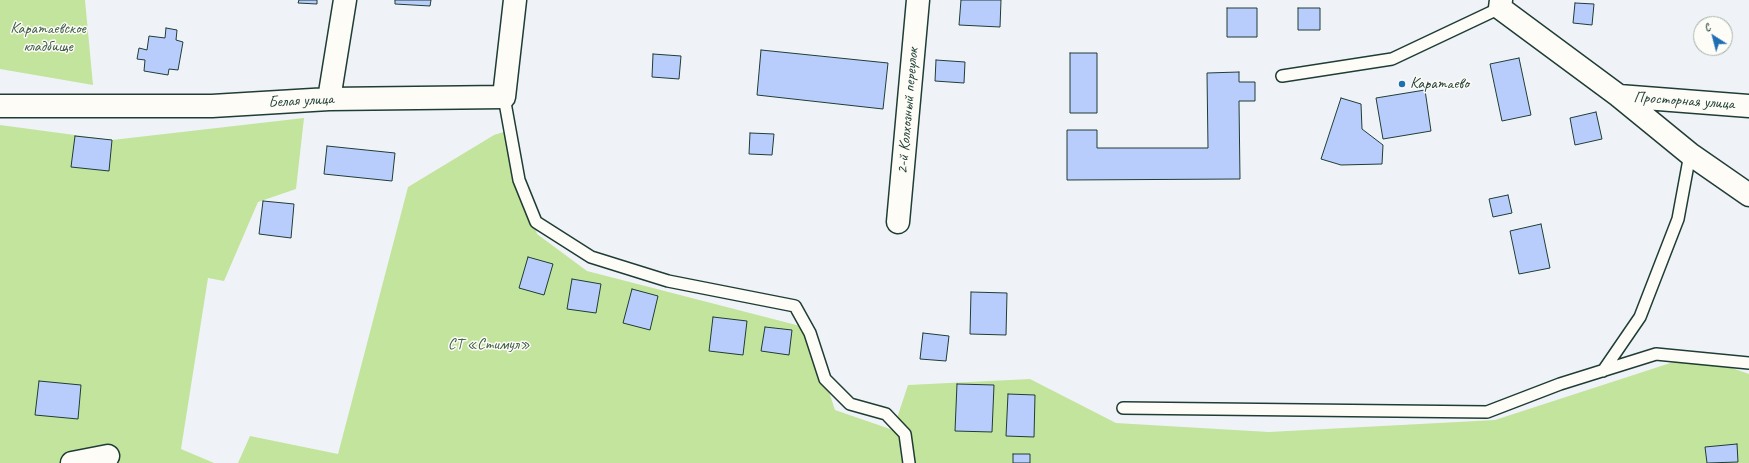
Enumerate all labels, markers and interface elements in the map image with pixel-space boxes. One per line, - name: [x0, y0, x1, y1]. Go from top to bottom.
- north arrow: [1693, 16, 1733, 56]
- park label: Каратаевское кладбище: [10, 19, 86, 57]
- text: С: [1700, 20, 1713, 34]
- street label: 2-й Колхозный переулок: [893, 47, 923, 175]
- place label: Каратаево: [1410, 74, 1469, 94]
- marker: Каратаево: [1397, 79, 1407, 89]
- street label: Просторная улица: [1633, 88, 1735, 114]
- street label: Белая улица: [268, 90, 334, 112]
- park label: СТ «Стимул»: [448, 335, 530, 355]

